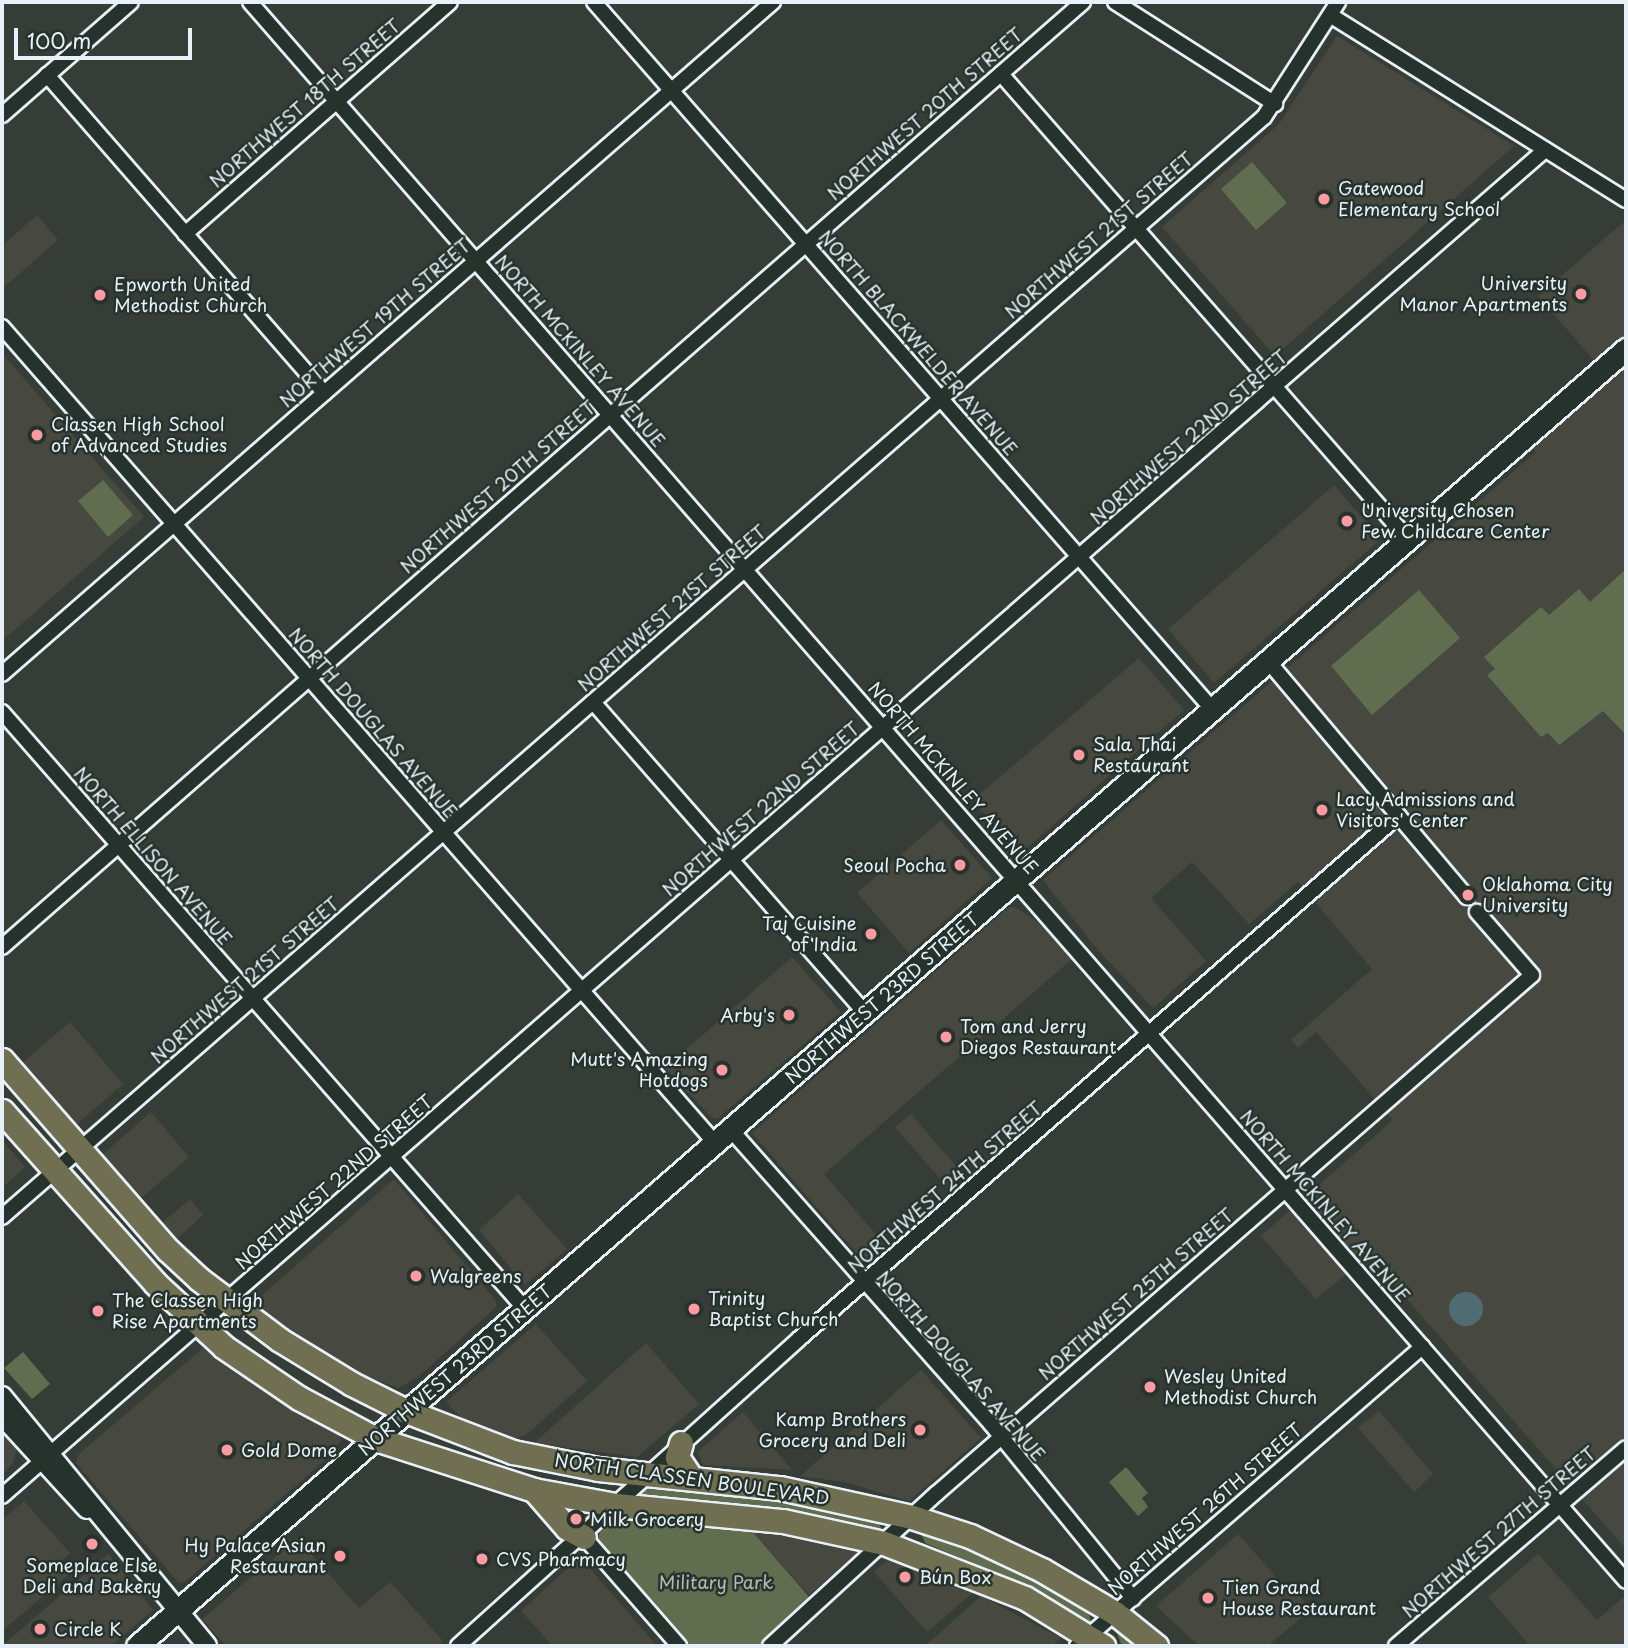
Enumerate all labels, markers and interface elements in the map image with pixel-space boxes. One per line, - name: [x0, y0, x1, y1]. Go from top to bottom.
- scale bar: [18, 14, 196, 58]
- street label: NORTHWEST 18TH STREET: [205, 14, 405, 192]
- street label: NORTHWEST 20TH STREET: [823, 23, 1027, 205]
- text: 100 m: [27, 24, 91, 56]
- street label: NORTHWEST 21ST STREET: [1000, 147, 1198, 323]
- place label: Gatewood Elementary School: [1338, 178, 1500, 220]
- marker: Gatewood Elementary School: [1316, 191, 1332, 207]
- street label: NORTH BLACKWELDER AVENUE: [814, 225, 1022, 461]
- street label: NORTHWEST 19TH STREET: [276, 235, 474, 411]
- street label: NORTH MCKINLEY AVENUE: [490, 250, 670, 452]
- place label: University Manor Apartments: [1400, 273, 1567, 316]
- place label: Epworth United Methodist Church: [114, 274, 267, 316]
- marker: University Manor Apartments: [1573, 286, 1589, 302]
- marker: Epworth United Methodist Church: [92, 287, 108, 303]
- street label: NORTHWEST 22ND STREET: [1086, 345, 1292, 529]
- street label: NORTHWEST 20TH STREET: [396, 396, 600, 578]
- place label: Classen High School of Advanced Studies: [51, 414, 228, 457]
- marker: Classen High School of Advanced Studies: [29, 427, 45, 443]
- place label: University Chosen Few Childcare Center: [1361, 500, 1548, 542]
- marker: University Chosen Few Childcare Center: [1339, 513, 1355, 529]
- street label: NORTHWEST 21ST STREET: [573, 520, 771, 696]
- street label: NORTH DOUGLAS AVENUE: [284, 623, 462, 823]
- street label: NORTH MCKINLEY AVENUE: [863, 677, 1043, 879]
- street label: NORTHWEST 22ND STREET: [658, 717, 864, 901]
- place label: Sala Thai Restaurant: [1093, 734, 1189, 776]
- marker: Sala Thai Restaurant: [1071, 747, 1087, 763]
- street label: NORTH ELLISON AVENUE: [69, 762, 237, 950]
- place label: Lacy Admissions and Visitors' Center: [1336, 789, 1516, 832]
- marker: Lacy Admissions and Visitors' Center: [1314, 802, 1330, 818]
- place label: Seoul Pocha: [844, 854, 946, 876]
- marker: Seoul Pocha: [952, 857, 968, 873]
- place label: Oklahoma City University: [1482, 874, 1612, 917]
- marker: Oklahoma City University: [1460, 887, 1476, 903]
- street label: NORTHWEST 21ST STREET: [146, 892, 344, 1068]
- street label: NORTHWEST 23RD STREET: [780, 907, 984, 1089]
- place label: Taj Cuisine of India: [762, 913, 857, 956]
- marker: Taj Cuisine of India: [863, 926, 879, 942]
- place label: Arby's: [720, 1004, 775, 1026]
- marker: Arby's: [781, 1007, 797, 1023]
- place label: Tom and Jerry Diegos Restaurant: [960, 1016, 1119, 1058]
- marker: Tom and Jerry Diegos Restaurant: [938, 1029, 954, 1045]
- place label: Mutt's Amazing Hotdogs: [570, 1049, 708, 1092]
- marker: Mutt's Amazing Hotdogs: [714, 1062, 730, 1078]
- street label: NORTHWEST 22ND STREET: [231, 1090, 437, 1274]
- street label: NORTHWEST 24TH STREET: [843, 1097, 1047, 1277]
- street label: NORTH MCKINLEY AVENUE: [1235, 1105, 1415, 1307]
- street label: NORTHWEST 25TH STREET: [1034, 1204, 1238, 1384]
- place label: Walgreens: [430, 1265, 521, 1287]
- street label: NORTH DOUGLAS AVENUE: [872, 1266, 1050, 1466]
- marker: Walgreens: [408, 1268, 424, 1284]
- street label: NORTHWEST 23RD STREET: [353, 1279, 557, 1461]
- place label: Trinity Baptist Church: [708, 1288, 839, 1330]
- place label: The Classen High Rise Apartments: [112, 1290, 262, 1332]
- marker: Trinity Baptist Church: [686, 1301, 702, 1317]
- marker: The Classen High Rise Apartments: [90, 1303, 106, 1319]
- place label: Wesley United Methodist Church: [1164, 1366, 1317, 1408]
- marker: Wesley United Methodist Church: [1142, 1379, 1158, 1395]
- place label: Kamp Brothers Grocery and Deli: [758, 1409, 906, 1452]
- street label: NORTHWEST 26TH STREET: [1103, 1419, 1307, 1599]
- marker: Kamp Brothers Grocery and Deli: [912, 1422, 928, 1438]
- place label: Gold Dome: [241, 1439, 338, 1461]
- marker: Gold Dome: [219, 1442, 235, 1458]
- street label: NORTHWEST 27TH STREET: [1398, 1442, 1600, 1622]
- street label: NORTH CLASSEN BOULEVARD: [553, 1449, 831, 1509]
- place label: Milk Grocery: [590, 1508, 704, 1530]
- marker: Milk Grocery: [568, 1511, 584, 1527]
- place label: Hy Palace Asian Restaurant: [184, 1535, 326, 1578]
- marker: Someplace Else Deli and Bakery: [84, 1536, 100, 1552]
- marker: Hy Palace Asian Restaurant: [332, 1548, 348, 1564]
- place label: CVS Pharmacy: [496, 1548, 629, 1570]
- marker: CVS Pharmacy: [474, 1551, 490, 1567]
- place label: Someplace Else Deli and Bakery: [22, 1555, 162, 1598]
- place label: Bún Box: [919, 1566, 990, 1588]
- marker: Bún Box: [897, 1569, 913, 1585]
- park label: Military Park: [659, 1571, 773, 1593]
- place label: Tien Grand House Restaurant: [1222, 1577, 1377, 1620]
- marker: Tien Grand House Restaurant: [1200, 1590, 1216, 1606]
- place label: Circle K: [54, 1618, 124, 1640]
- marker: Circle K: [32, 1621, 48, 1637]

